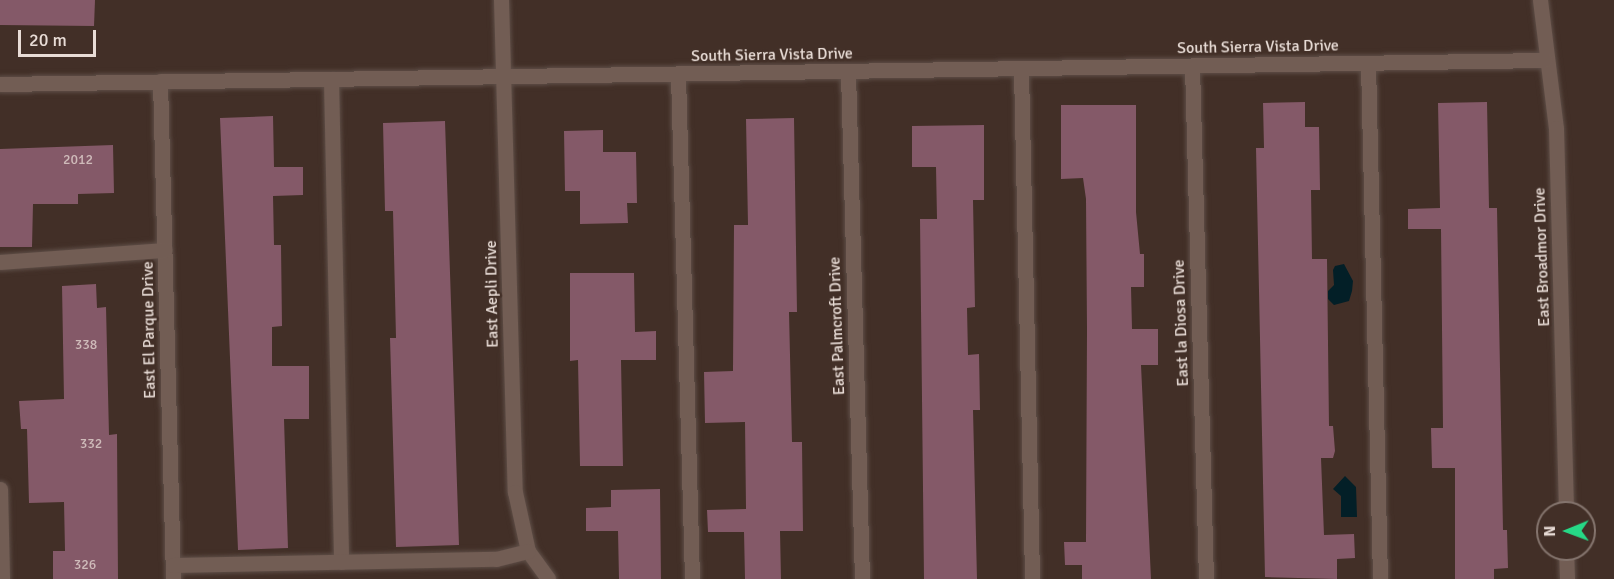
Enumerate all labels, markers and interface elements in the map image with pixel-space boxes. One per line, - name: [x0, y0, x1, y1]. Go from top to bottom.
- scale bar: [21, 18, 99, 56]
- text: 20 m: [29, 29, 67, 51]
- street label: South Sierra Vista Drive: [1177, 36, 1339, 58]
- street label: South Sierra Vista Drive: [691, 44, 853, 66]
- house number: 2012: [63, 152, 93, 168]
- street label: East Broadmor Drive: [1530, 187, 1554, 327]
- street label: East Aepli Drive: [481, 240, 503, 348]
- street label: East Palmcroft Drive: [825, 256, 849, 396]
- street label: East la Diosa Drive: [1169, 259, 1193, 387]
- street label: East El Parque Drive: [138, 261, 160, 399]
- house number: 338: [75, 337, 97, 353]
- house number: 332: [80, 436, 102, 452]
- north arrow: [1536, 501, 1596, 561]
- text: N: [1540, 526, 1560, 537]
- house number: 326: [74, 557, 96, 573]

